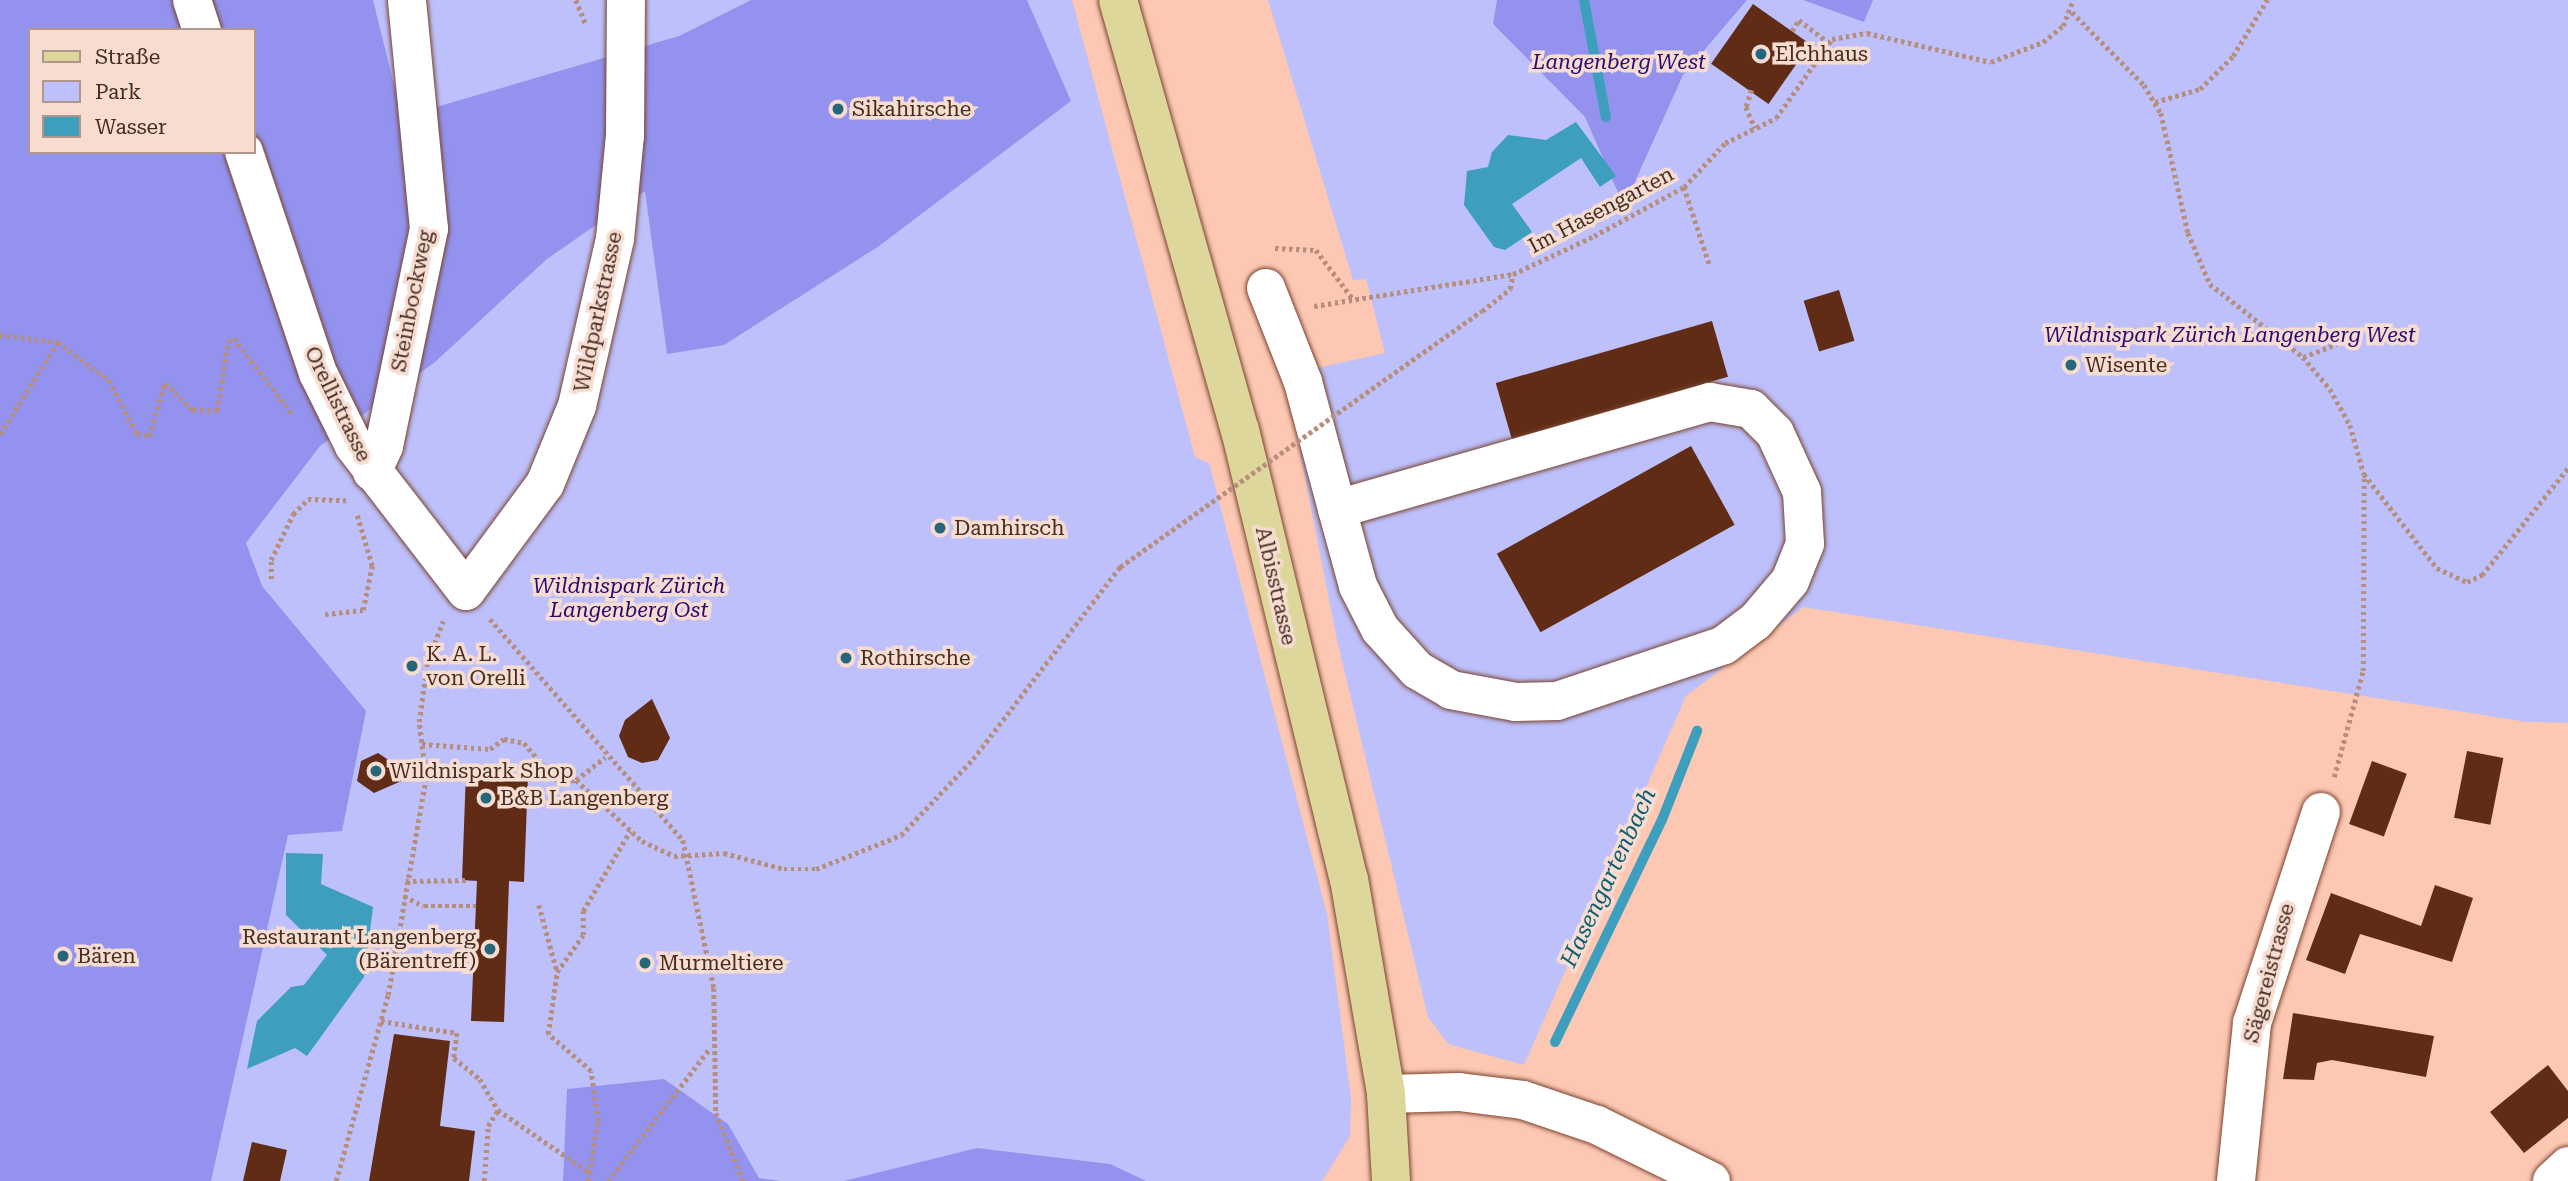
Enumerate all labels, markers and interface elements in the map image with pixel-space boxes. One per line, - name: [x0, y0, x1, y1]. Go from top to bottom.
- legend: [28, 28, 256, 154]
- place label: Elchhaus: [1775, 41, 1868, 67]
- text: Straße: [95, 45, 160, 69]
- marker: Elchhaus: [1753, 46, 1769, 62]
- park label: Langenberg West: [1532, 49, 1706, 75]
- text: Park: [95, 80, 141, 104]
- place label: Sikahirsche: [852, 96, 971, 122]
- marker: Sikahirsche: [830, 101, 846, 117]
- text: Wasser: [95, 115, 167, 139]
- street label: Im Hasengarten: [1524, 161, 1678, 259]
- street label: Steinbockweg: [386, 228, 438, 374]
- street label: Wildparkstrasse: [569, 229, 627, 395]
- park label: Wildnispark Zürich Langenberg West: [2044, 322, 2416, 348]
- street label: Orellistrasse: [299, 342, 377, 466]
- place label: Wisente: [2085, 352, 2167, 378]
- marker: Wisente: [2063, 357, 2079, 373]
- place label: Damhirsch: [954, 515, 1065, 541]
- marker: Damhirsch: [932, 520, 948, 536]
- street label: Albisstrasse: [1250, 524, 1302, 648]
- park label: Wildnispark Zürich Langenberg Ost: [533, 573, 725, 623]
- place label: K. A. L. von Orelli: [426, 641, 526, 691]
- place label: Rothirsche: [860, 645, 971, 671]
- marker: Rothirsche: [838, 650, 854, 666]
- marker: K. A. L. von Orelli: [404, 658, 420, 674]
- place label: Wildnispark Shop: [390, 758, 574, 784]
- marker: Wildnispark Shop: [368, 763, 384, 779]
- water label: Hasengartenbach: [1555, 784, 1663, 972]
- place label: B&B Langenberg: [500, 785, 668, 811]
- marker: B&B Langenberg: [478, 790, 494, 806]
- street label: Sägereistrasse: [2238, 901, 2300, 1045]
- place label: Restaurant Langenberg (Bärentreff): [242, 924, 476, 974]
- marker: Restaurant Langenberg (Bärentreff): [482, 941, 498, 957]
- place label: Bären: [77, 943, 136, 969]
- marker: Bären: [55, 948, 71, 964]
- place label: Murmeltiere: [659, 950, 784, 976]
- marker: Murmeltiere: [637, 955, 653, 971]

